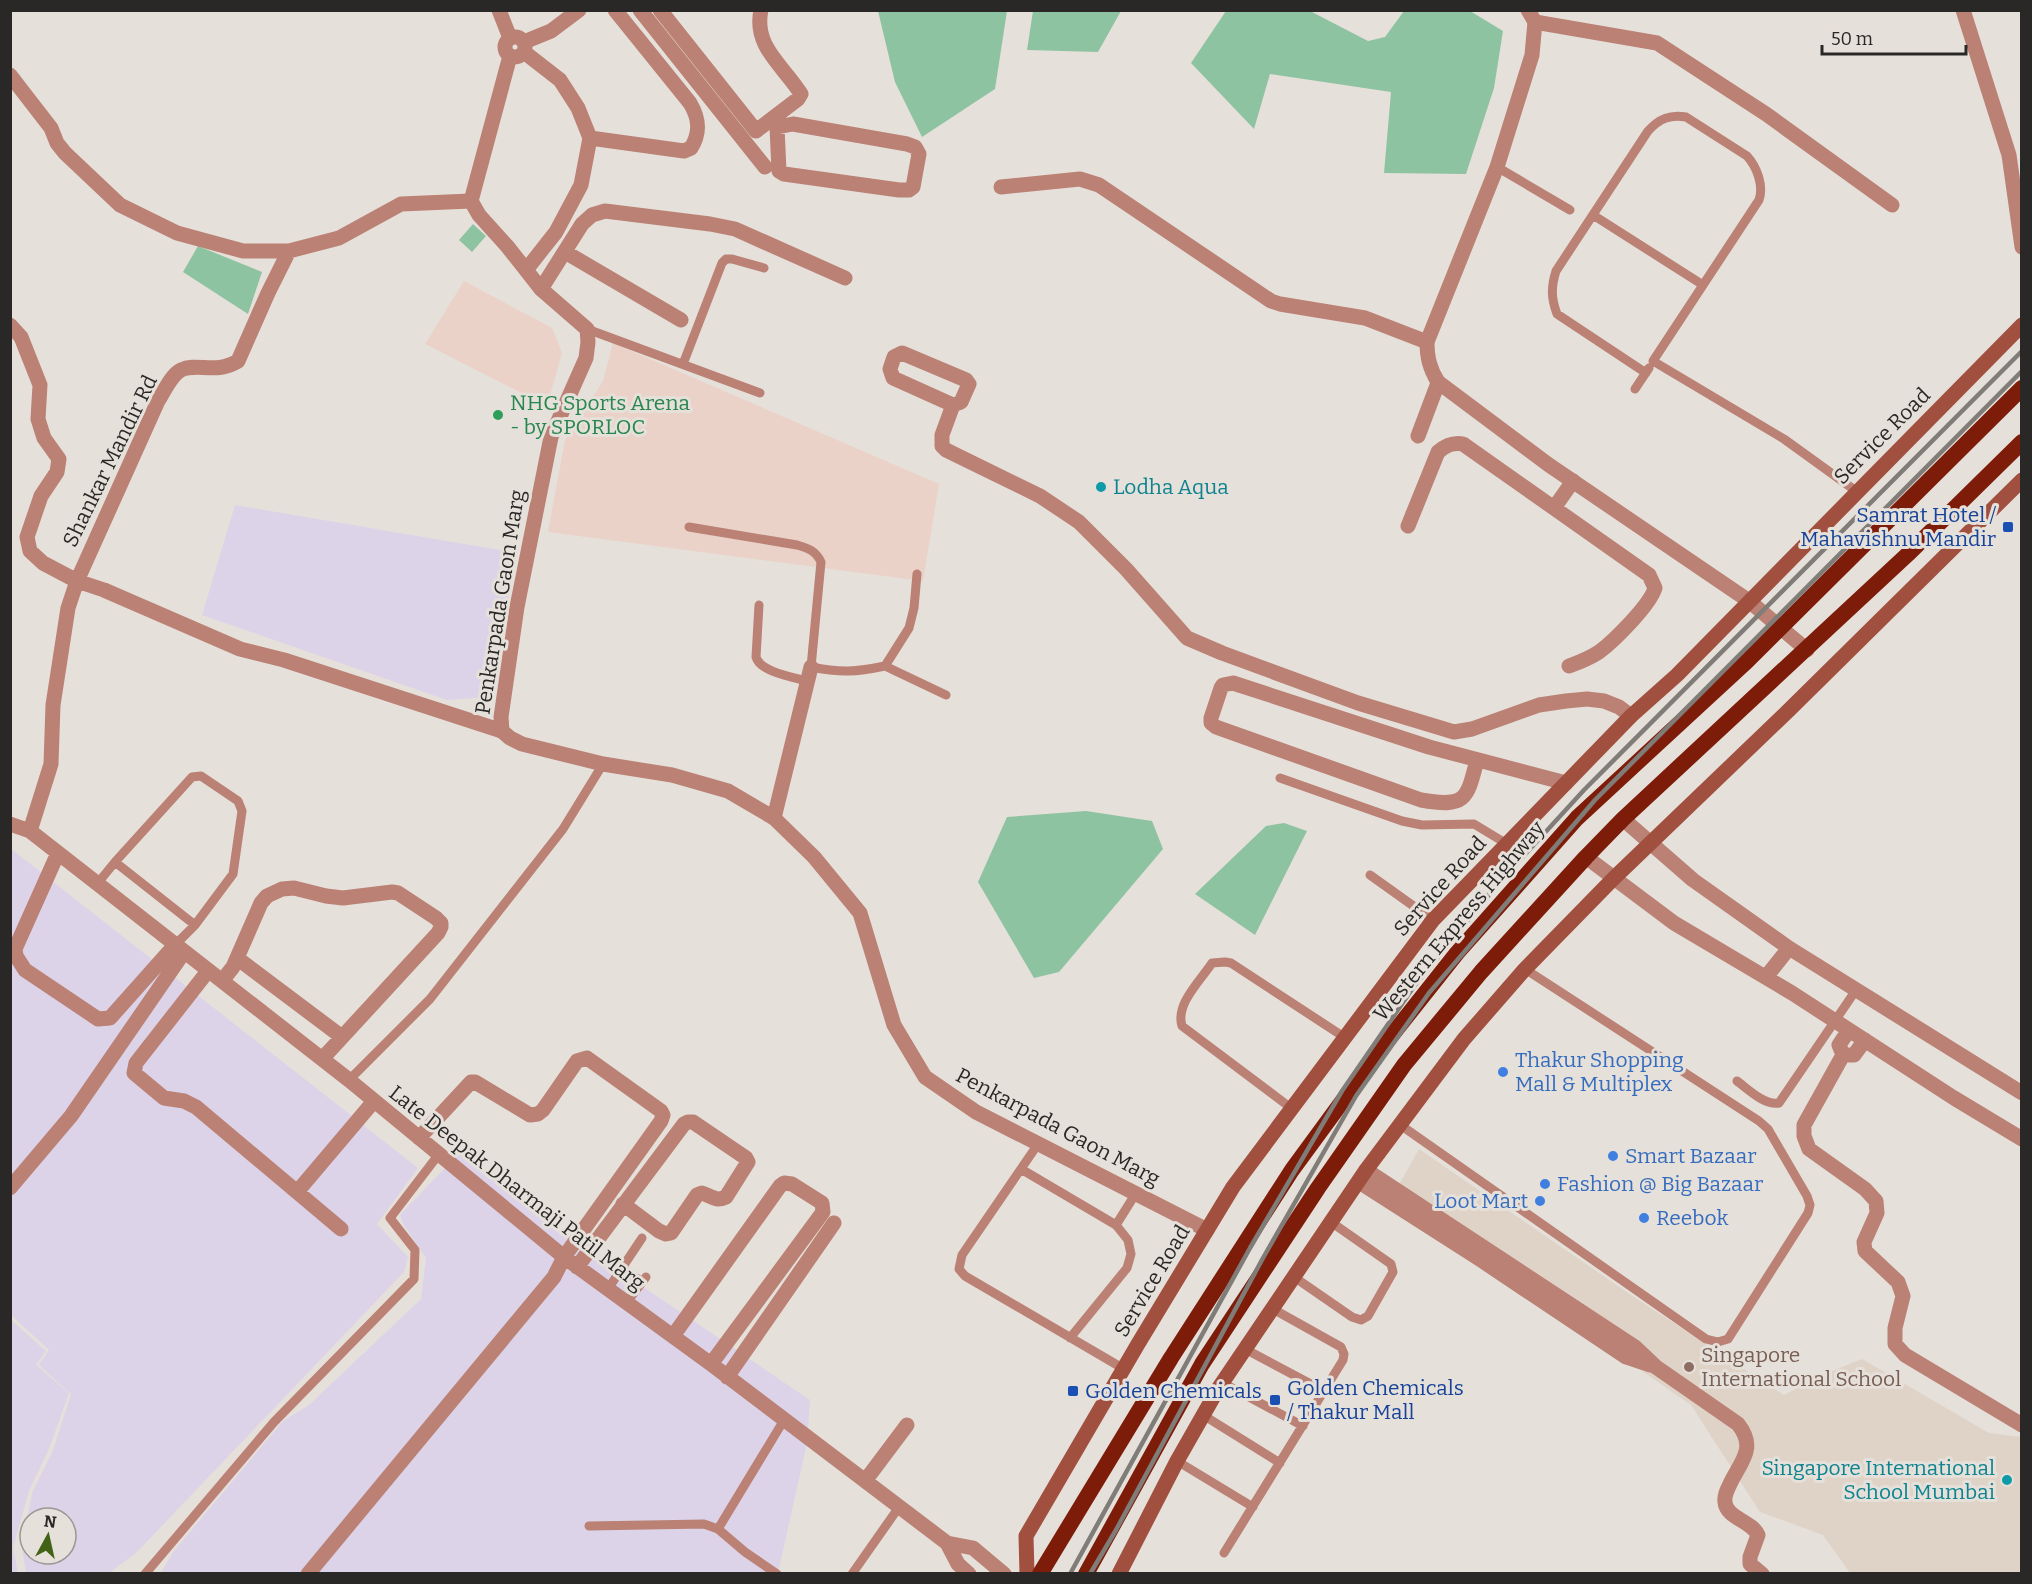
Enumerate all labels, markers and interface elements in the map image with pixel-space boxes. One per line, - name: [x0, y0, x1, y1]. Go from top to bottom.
- scale bar: [1822, 18, 1966, 56]
- text: 50 m: [1831, 28, 1873, 50]
- street label: Shankar Mandir Rd: [57, 371, 163, 551]
- street label: Service Road: [1828, 382, 1936, 490]
- place label: NHG Sports Arena - by SPORLOC: [510, 390, 691, 440]
- marker: NHG Sports Arena - by SPORLOC: [491, 408, 505, 422]
- place label: Lodha Aqua: [1113, 474, 1229, 500]
- marker: Lodha Aqua: [1094, 480, 1108, 494]
- street label: Penkarpada Gaon Marg: [469, 487, 531, 716]
- place label: Samrat Hotel / Mahavishnu Mandir: [1800, 502, 1996, 552]
- marker: Samrat Hotel / Mahavishnu Mandir: [2001, 520, 2015, 534]
- street label: Western Express Highway: [1368, 815, 1551, 1026]
- street label: Service Road: [1388, 831, 1492, 941]
- place label: Thakur Shopping Mall & Multiplex: [1515, 1047, 1684, 1097]
- street label: Penkarpada Gaon Marg: [952, 1062, 1165, 1192]
- marker: Thakur Shopping Mall & Multiplex: [1496, 1065, 1510, 1079]
- street label: Late Deepak Dharmaji Patil Marg: [384, 1080, 651, 1296]
- place label: Smart Bazaar: [1625, 1143, 1756, 1169]
- marker: Smart Bazaar: [1606, 1149, 1620, 1163]
- place label: Fashion @ Big Bazaar: [1557, 1171, 1763, 1197]
- marker: Fashion @ Big Bazaar: [1538, 1177, 1552, 1191]
- place label: Loot Mart: [1434, 1188, 1528, 1214]
- marker: Loot Mart: [1533, 1194, 1547, 1208]
- place label: Reebok: [1656, 1205, 1729, 1231]
- marker: Reebok: [1637, 1211, 1651, 1225]
- street label: Service Road: [1108, 1220, 1196, 1342]
- place label: Singapore International School: [1701, 1342, 1901, 1392]
- marker: Singapore International School: [1682, 1360, 1696, 1374]
- place label: Golden Chemicals / Thakur Mall: [1287, 1375, 1464, 1425]
- place label: Golden Chemicals: [1085, 1378, 1262, 1404]
- marker: Golden Chemicals: [1066, 1384, 1080, 1398]
- marker: Golden Chemicals / Thakur Mall: [1268, 1393, 1282, 1407]
- place label: Singapore International School Mumbai: [1761, 1455, 1995, 1505]
- marker: Singapore International School Mumbai: [2000, 1473, 2014, 1487]
- north arrow: [18, 1506, 78, 1566]
- text: N: [43, 1511, 57, 1532]

